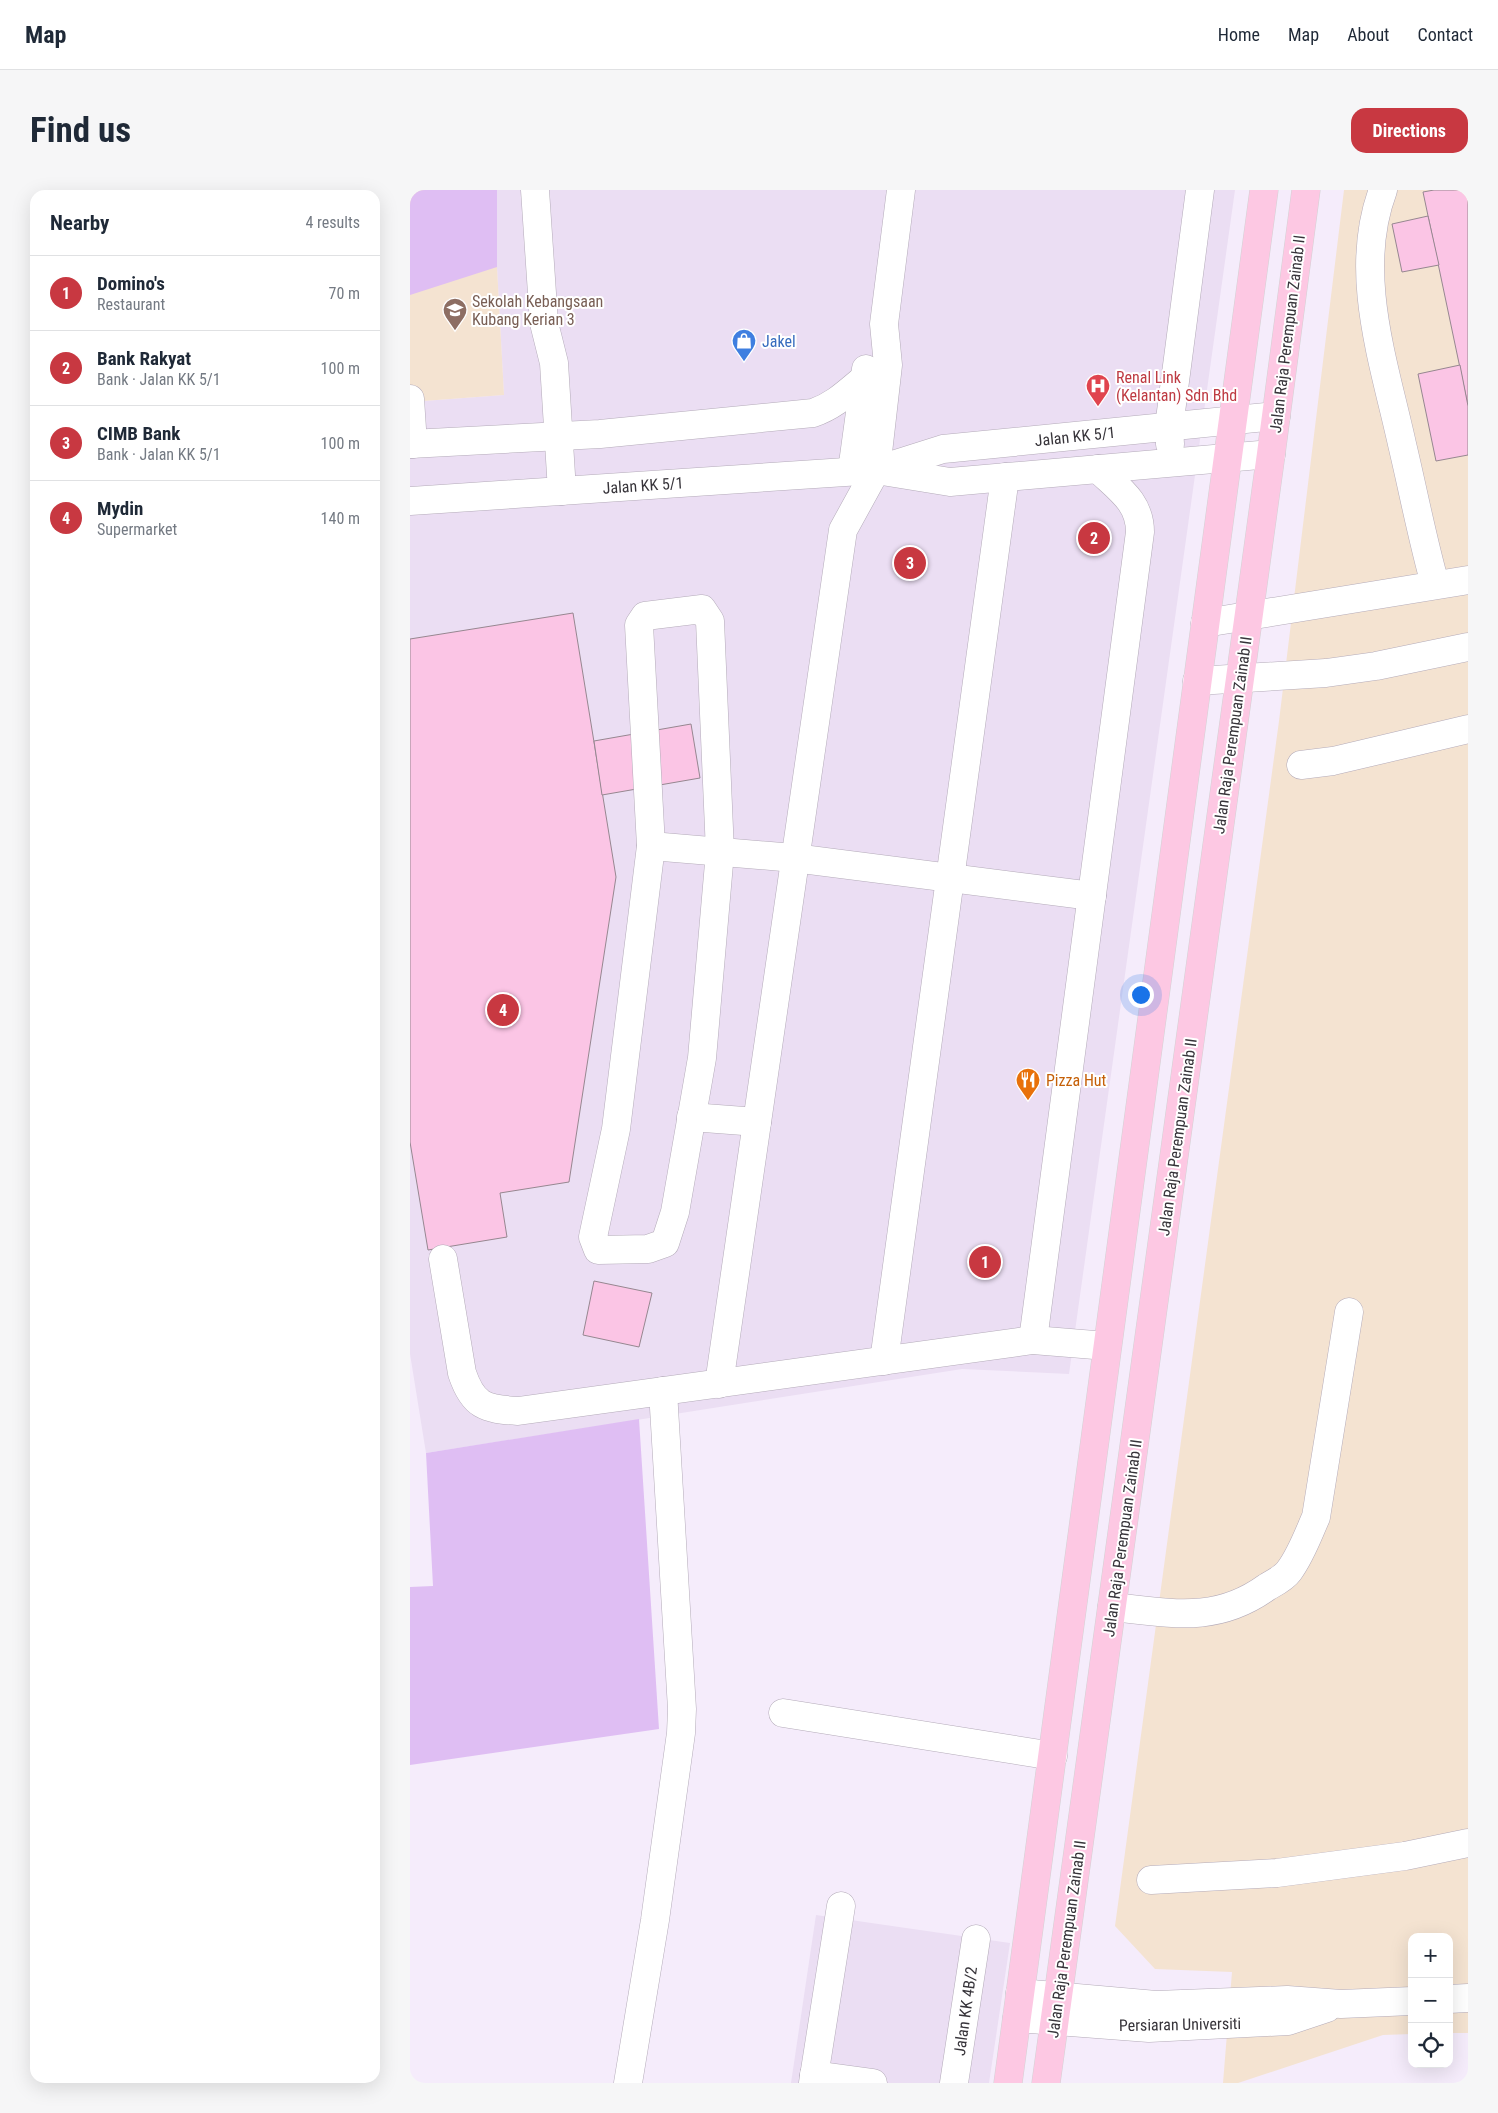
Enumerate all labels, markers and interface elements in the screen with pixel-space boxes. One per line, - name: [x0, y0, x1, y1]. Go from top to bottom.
- text: Map: [25, 21, 66, 49]
- text: Home: [1218, 24, 1260, 45]
- text: Map: [1288, 24, 1319, 45]
- text: About: [1347, 24, 1389, 45]
- text: Contact: [1417, 24, 1473, 45]
- button: Directions: [1351, 108, 1468, 153]
- text: Find us: [30, 110, 131, 151]
- text: Nearby: [50, 211, 109, 235]
- text: 4 results: [305, 213, 360, 232]
- street label: Jalan Raja Perempuan Zainab II: [1266, 234, 1309, 434]
- text: Domino's: [97, 272, 165, 295]
- text: 1: [62, 284, 70, 303]
- text: 70 m: [328, 284, 360, 303]
- place label: Sekolah Kebangsaan Kubang Kerian 3: [472, 292, 603, 329]
- text: Restaurant: [97, 295, 165, 314]
- school or university icon: Sekolah Kebangsaan Kubang Kerian 3: [442, 297, 468, 331]
- shop icon: Jakel: [731, 328, 757, 362]
- place label: Jakel: [762, 332, 796, 351]
- text: Bank Rakyat: [97, 347, 191, 370]
- text: 2: [62, 359, 70, 378]
- text: 100 m: [321, 359, 360, 378]
- place label: Renal Link (Kelantan) Sdn Bhd: [1116, 368, 1237, 405]
- text: Bank · Jalan KK 5/1: [97, 370, 221, 389]
- hospital icon: Renal Link (Kelantan) Sdn Bhd: [1085, 373, 1111, 407]
- text: CIMB Bank: [97, 422, 180, 445]
- street label: Jalan KK 5/1: [1034, 423, 1116, 450]
- text: 3: [62, 434, 70, 453]
- text: 100 m: [321, 434, 360, 453]
- text: Bank · Jalan KK 5/1: [97, 445, 221, 464]
- street label: Jalan KK 5/1: [602, 473, 684, 498]
- text: Mydin: [97, 497, 143, 520]
- text: 4: [62, 509, 70, 528]
- text: 140 m: [321, 509, 360, 528]
- pin: 2: [1078, 519, 1110, 557]
- text: Supermarket: [97, 520, 177, 539]
- pin: 3: [894, 544, 926, 582]
- street label: Jalan Raja Perempuan Zainab II: [1209, 635, 1256, 835]
- your location: [1128, 982, 1154, 1008]
- pin: 4: [487, 991, 519, 1029]
- street label: Jalan Raja Perempuan Zainab II: [1154, 1037, 1201, 1237]
- restaurant icon: Pizza Hut: [1015, 1067, 1041, 1101]
- place label: Pizza Hut: [1046, 1071, 1107, 1090]
- pin: 1: [969, 1243, 1001, 1281]
- street label: Jalan Raja Perempuan Zainab II: [1099, 1438, 1146, 1638]
- street label: Jalan Raja Perempuan Zainab II: [1043, 1839, 1090, 2039]
- map controls: [1408, 1933, 1453, 2068]
- button: +: [1408, 1933, 1453, 1978]
- street label: Jalan KK 4B/2: [950, 1965, 981, 2057]
- button: −: [1408, 1978, 1453, 2023]
- street label: Persiaran Universiti: [1119, 2014, 1241, 2035]
- button: locate: [1408, 2023, 1453, 2068]

